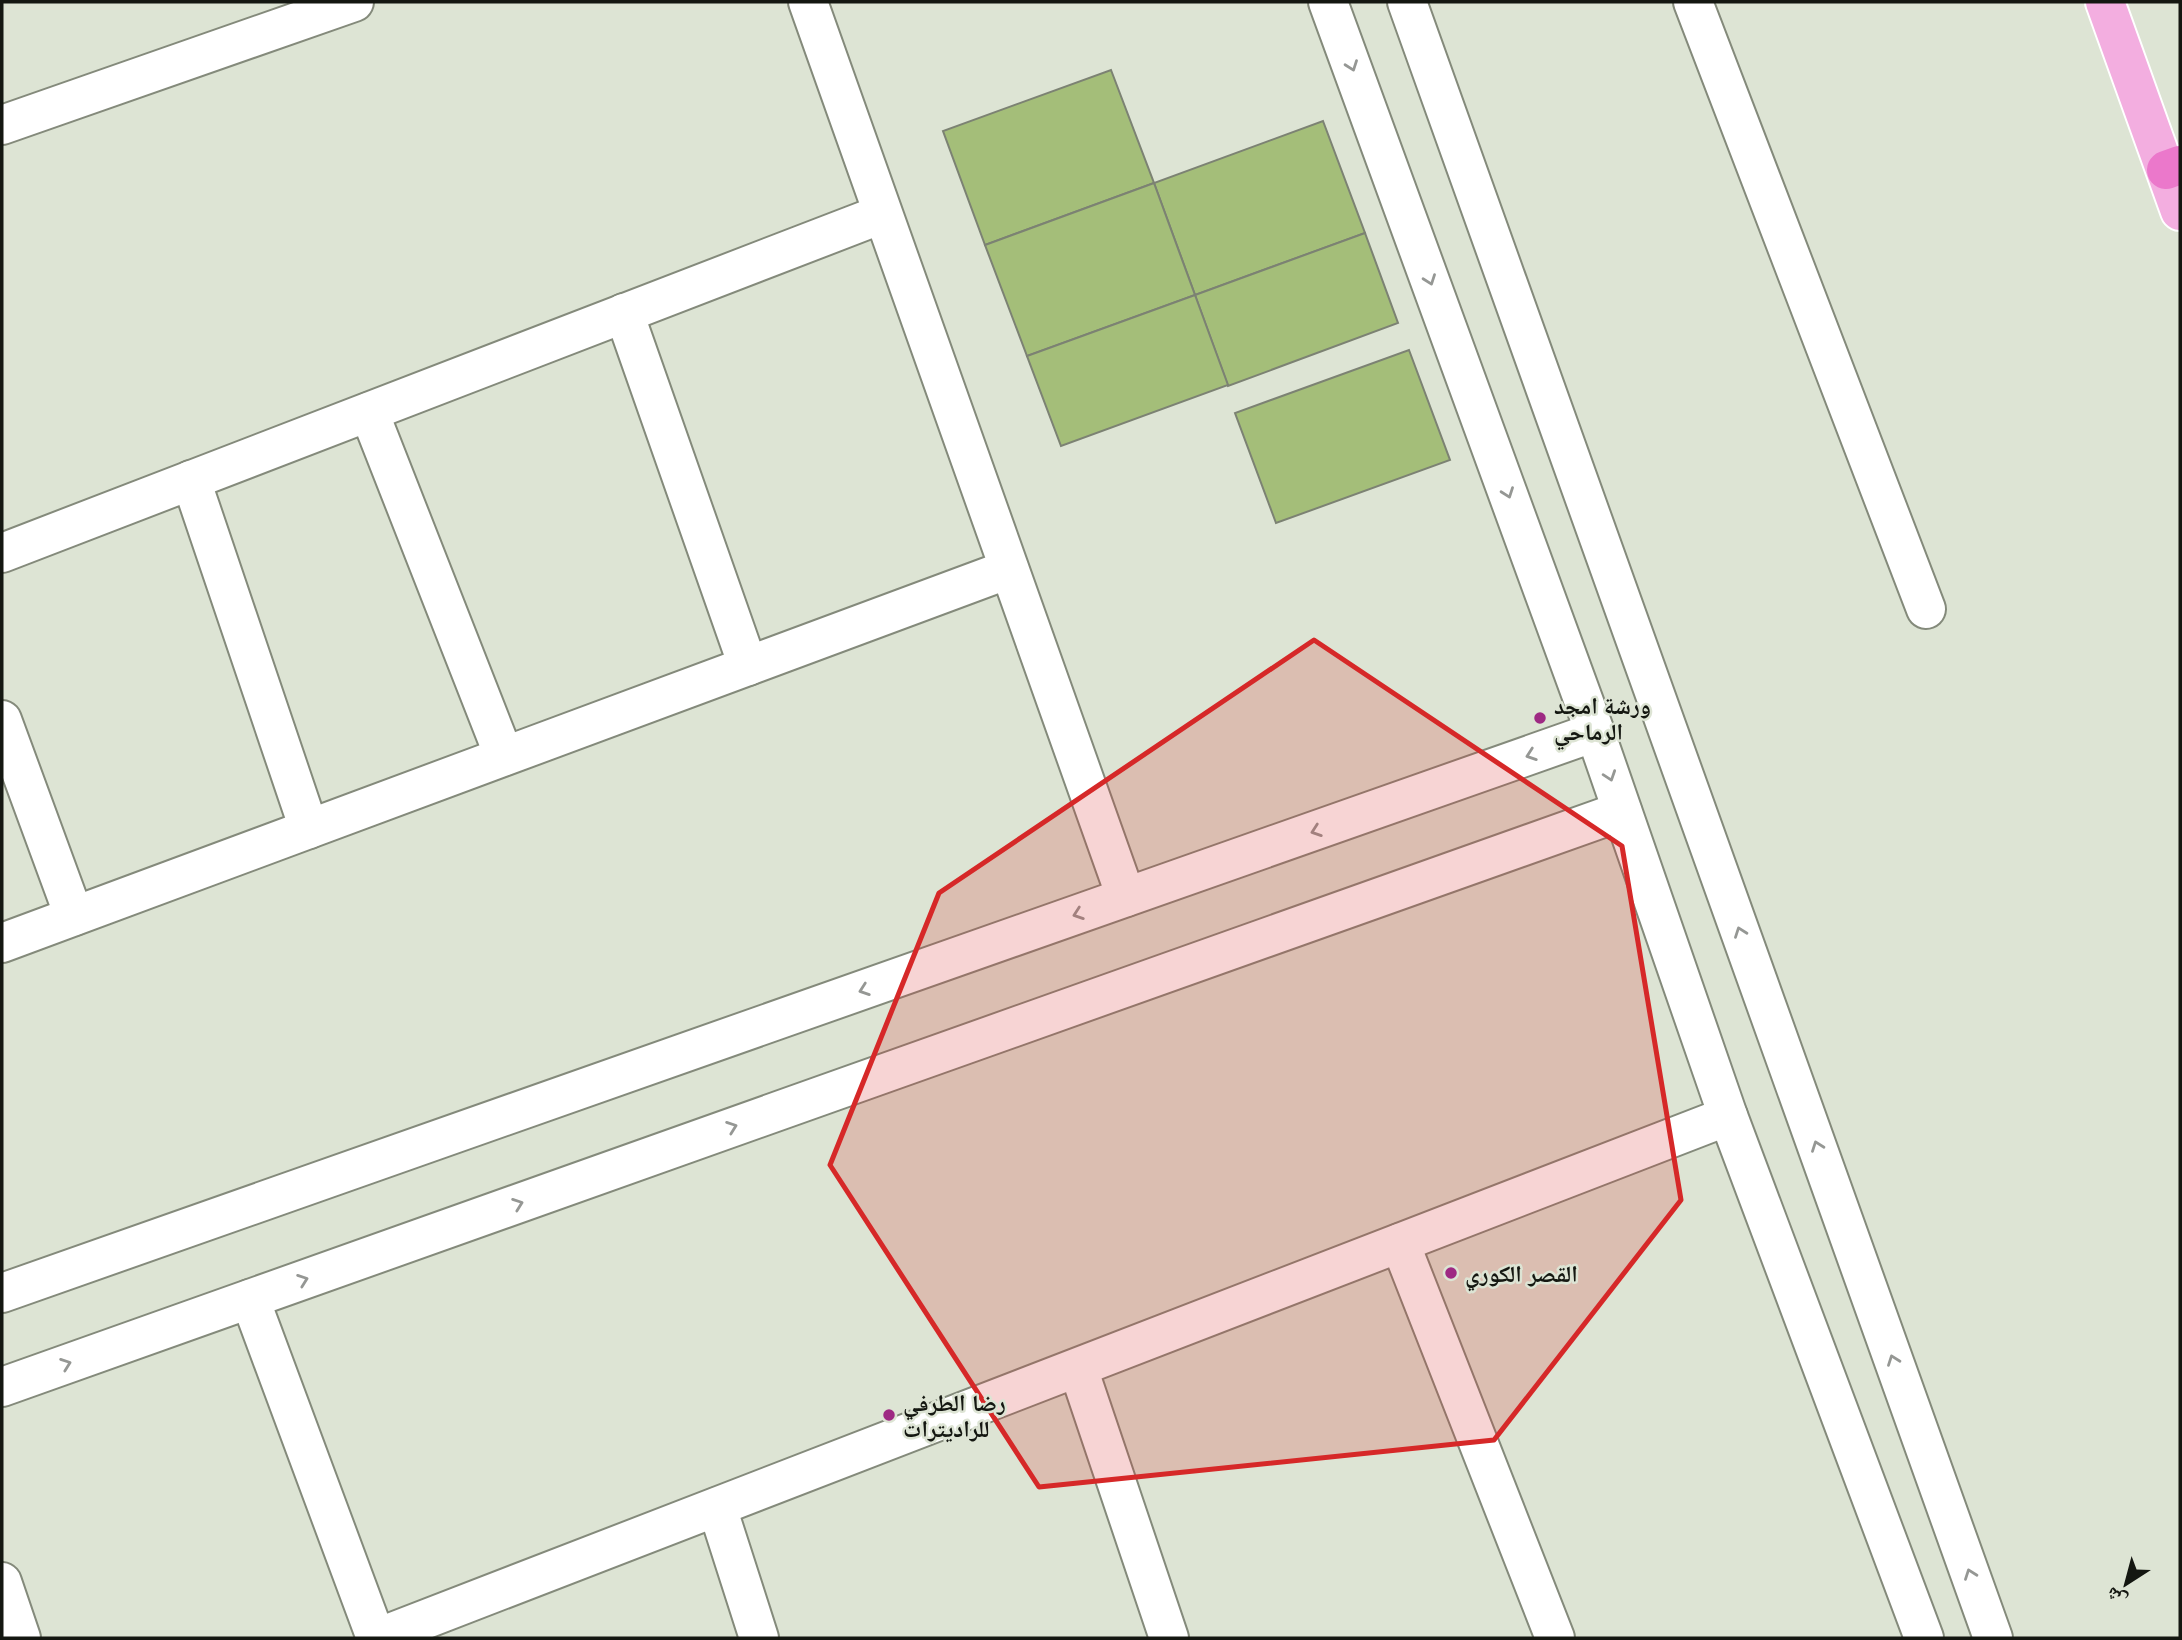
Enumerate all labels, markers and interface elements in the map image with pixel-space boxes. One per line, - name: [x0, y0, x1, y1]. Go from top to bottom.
- one-way arrow: [1343, 59, 1357, 71]
- one-way arrow: [1421, 273, 1435, 285]
- one-way arrow: [1499, 487, 1513, 499]
- place label: ورشة امجد الرماحي: [1554, 691, 1651, 750]
- marker: ورشة امجد الرماحي: [1532, 710, 1548, 726]
- one-way arrow: [1525, 747, 1537, 761]
- one-way arrow: [1602, 770, 1616, 782]
- one-way arrow: [1310, 822, 1322, 836]
- one-way arrow: [1073, 906, 1085, 920]
- one-way arrow: [1734, 926, 1748, 938]
- one-way arrow: [858, 982, 870, 996]
- one-way arrow: [726, 1122, 738, 1136]
- one-way arrow: [1811, 1140, 1825, 1152]
- one-way arrow: [511, 1198, 523, 1212]
- place label: القصر الكوري: [1465, 1259, 1578, 1292]
- marker: القصر الكوري: [1443, 1265, 1459, 1281]
- one-way arrow: [297, 1274, 309, 1288]
- one-way arrow: [1887, 1354, 1901, 1366]
- one-way arrow: [60, 1358, 72, 1372]
- place label: رضا الطرفي للراديترات: [903, 1388, 1006, 1443]
- marker: رضا الطرفي للراديترات: [881, 1407, 897, 1423]
- north arrow: [2091, 1549, 2161, 1619]
- one-way arrow: [1964, 1568, 1978, 1581]
- text: ش: [2101, 1582, 2131, 1613]

